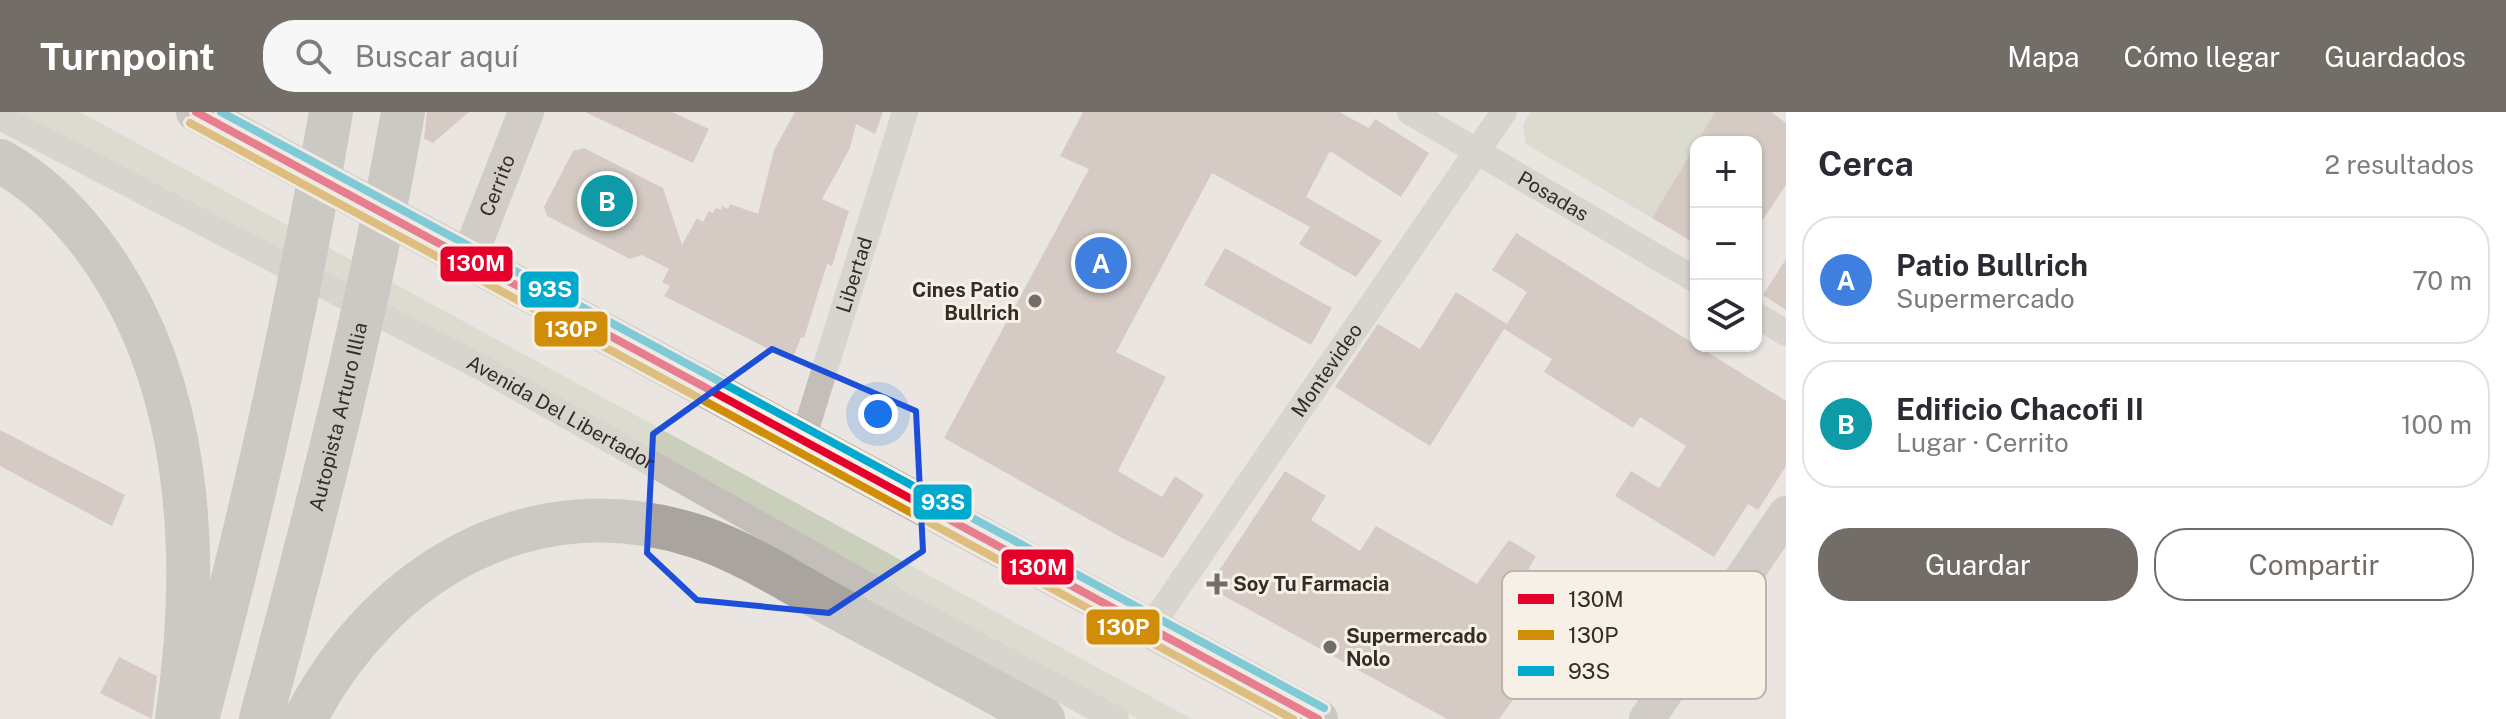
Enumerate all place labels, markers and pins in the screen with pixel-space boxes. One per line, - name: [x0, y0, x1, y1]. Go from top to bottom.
- pin: B: [581, 171, 633, 231]
- pin: A: [1075, 233, 1127, 293]
- place label: Cines Patio Bullrich: [912, 278, 1019, 325]
- marker: Cines Patio Bullrich: [1026, 292, 1044, 310]
- place label: Soy Tu Farmacia: [1233, 572, 1389, 596]
- marker: Soy Tu Farmacia: [1208, 575, 1226, 593]
- place label: Supermercado Nolo: [1346, 624, 1487, 671]
- marker: Supermercado Nolo: [1321, 638, 1339, 656]

